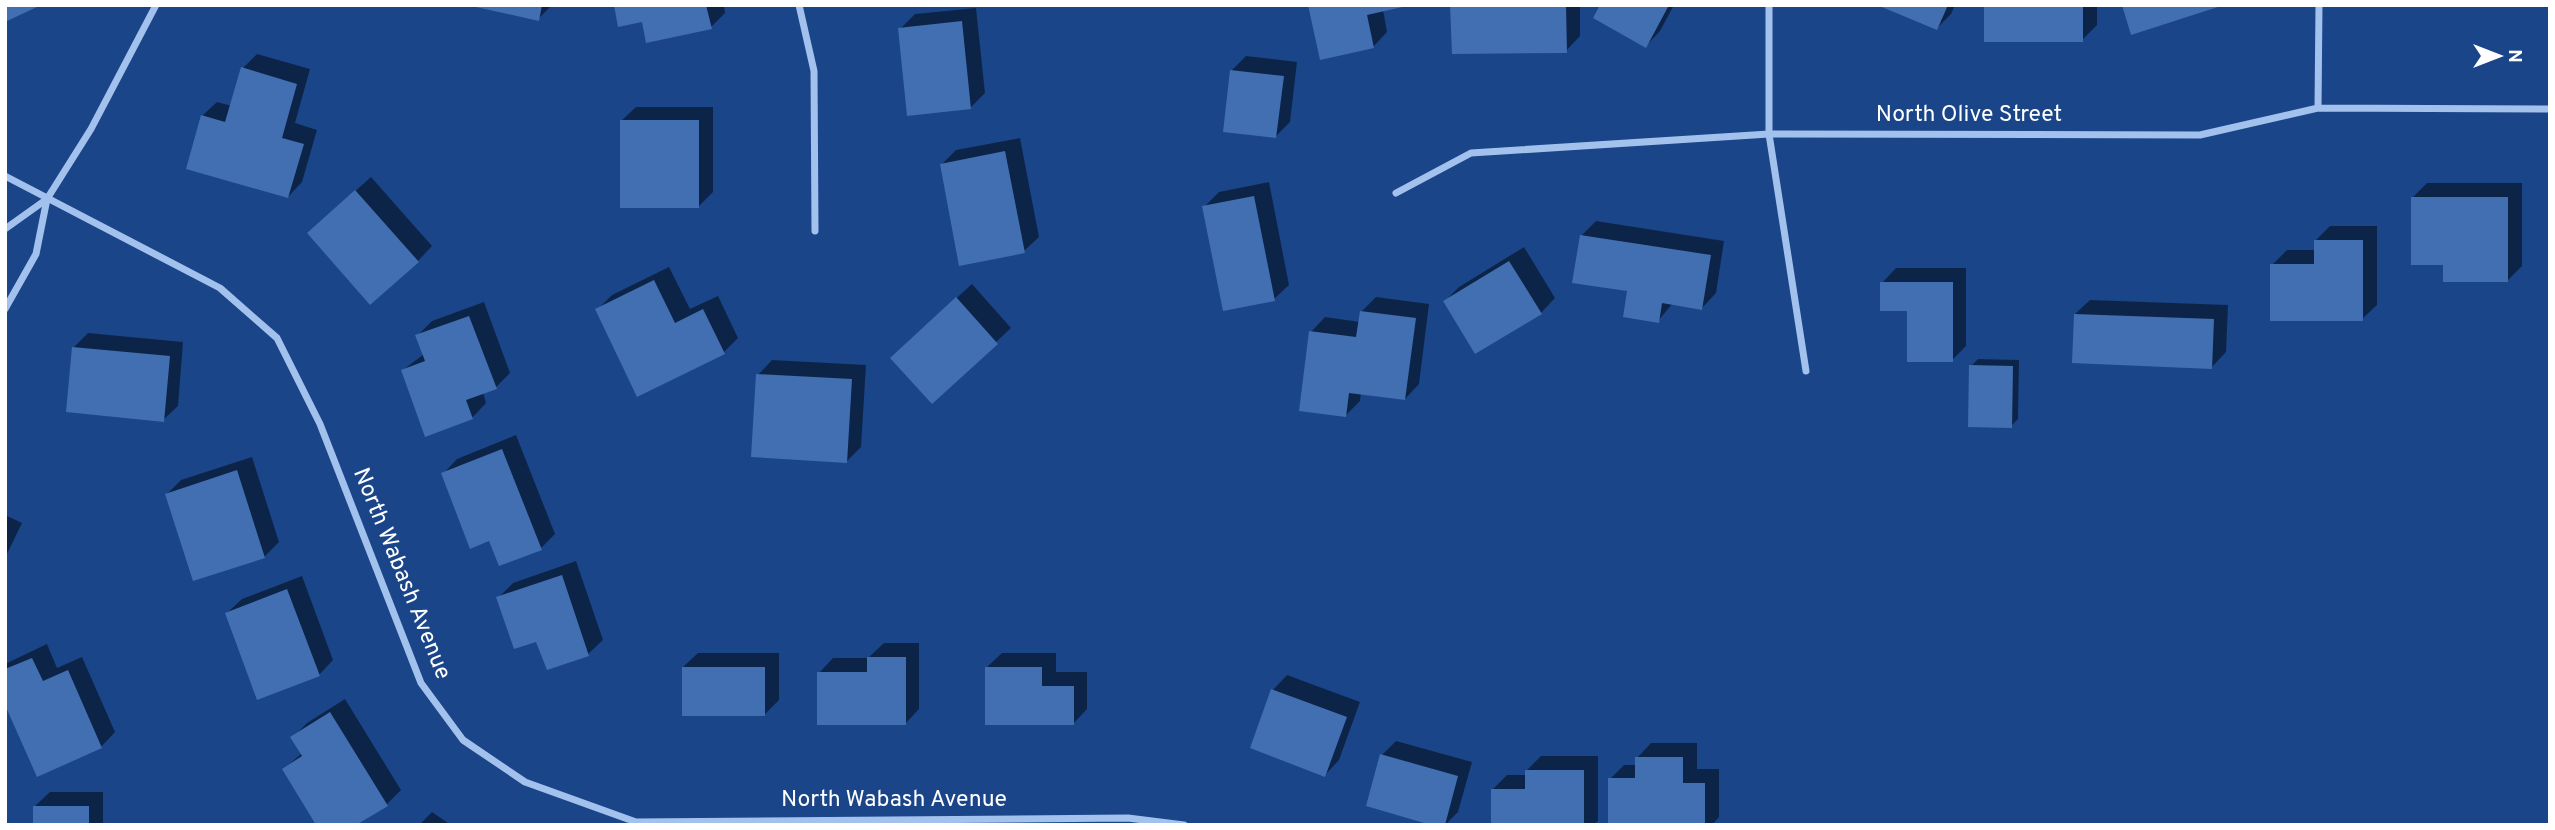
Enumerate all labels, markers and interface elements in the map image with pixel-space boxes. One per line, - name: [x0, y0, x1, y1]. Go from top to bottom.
- north arrow: [2464, 21, 2534, 91]
- text: N: [2502, 49, 2526, 63]
- street label: North Olive Street: [1876, 101, 2062, 130]
- street label: North Wabash Avenue: [345, 464, 457, 684]
- street label: North Wabash Avenue: [781, 786, 1007, 815]

